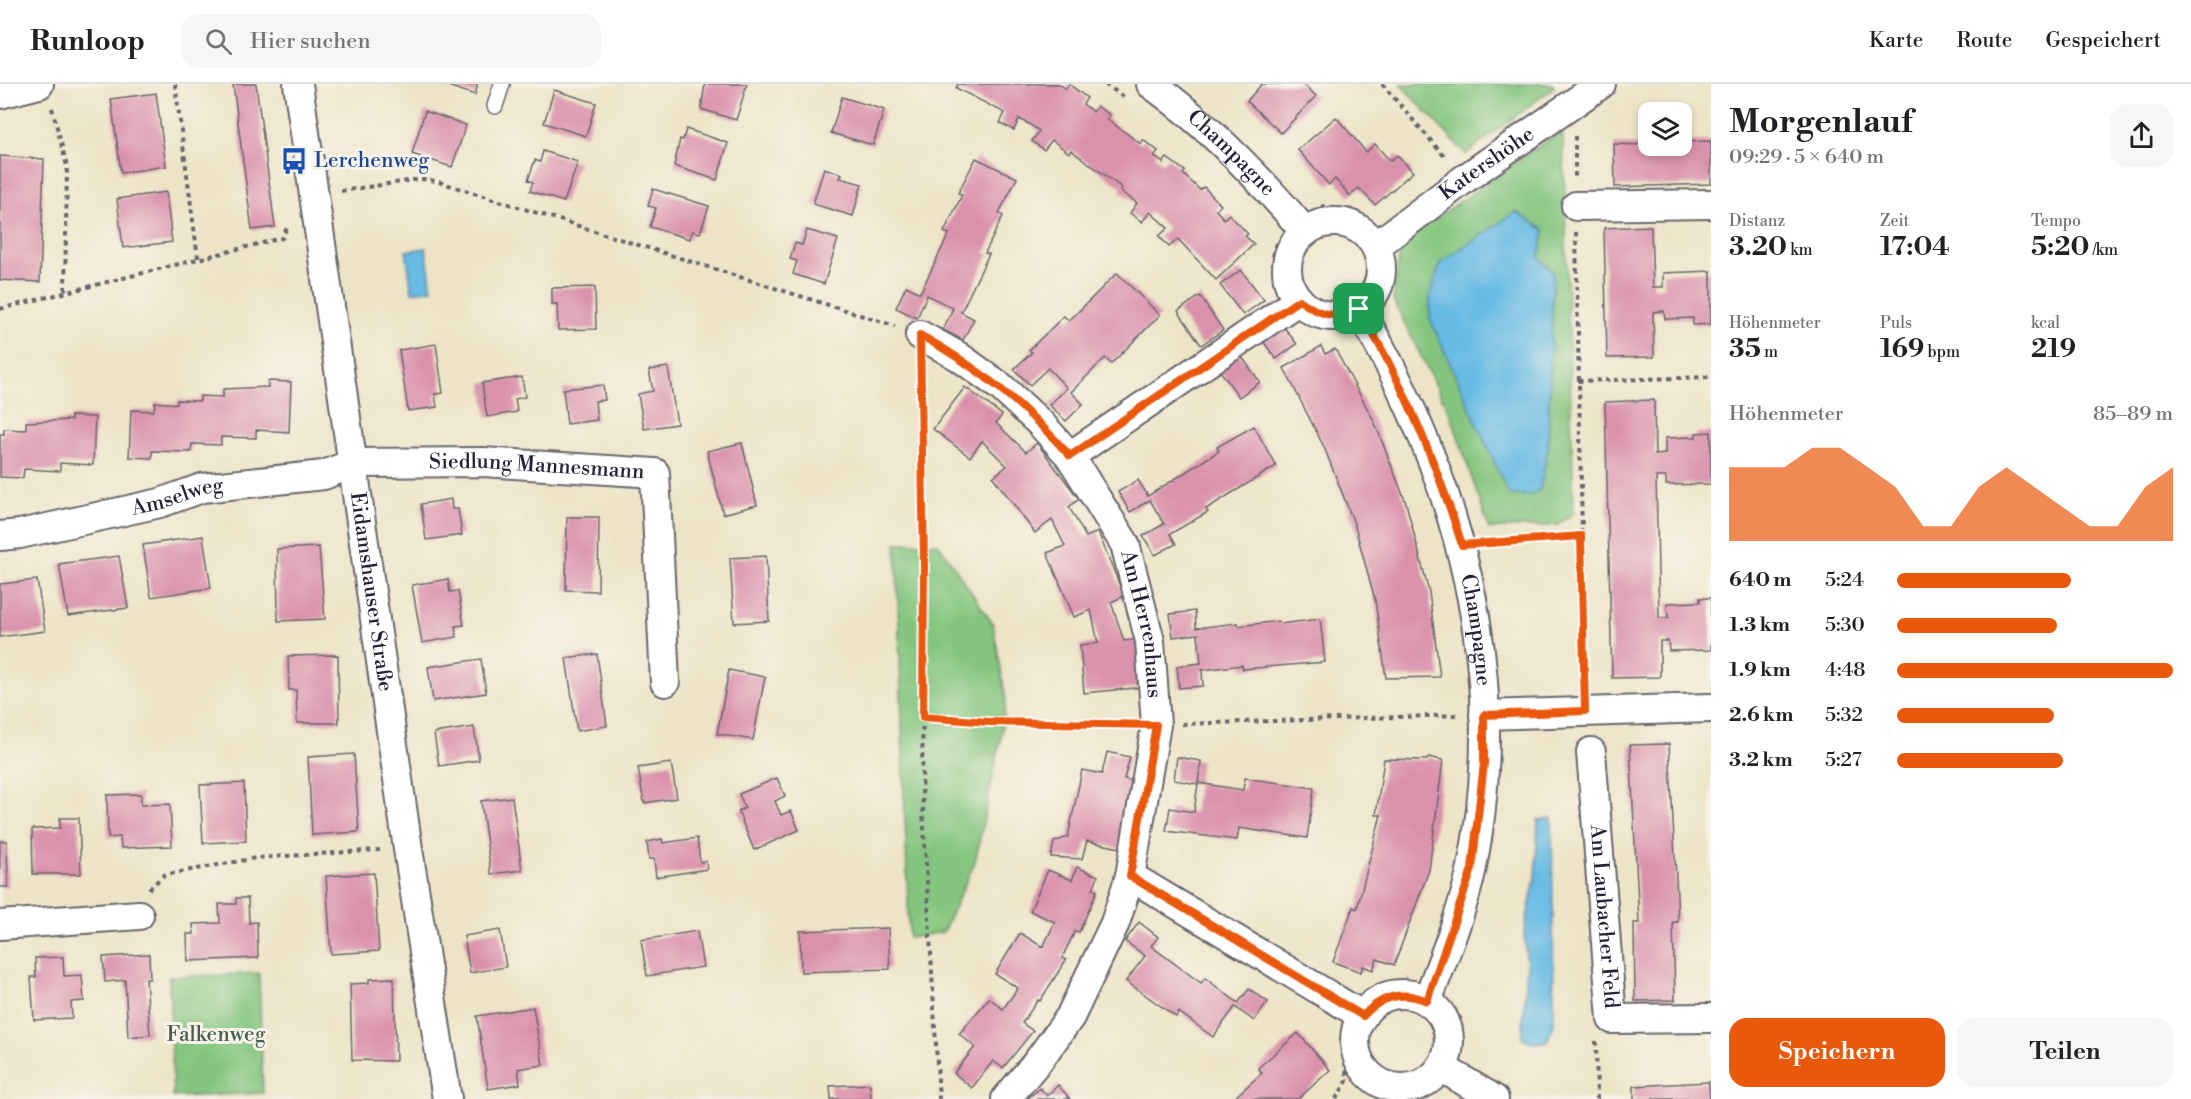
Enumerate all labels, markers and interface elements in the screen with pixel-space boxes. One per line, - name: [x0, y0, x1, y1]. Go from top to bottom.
- search box: [181, 14, 601, 68]
- text: Runloop: [30, 24, 145, 59]
- icon: search: [202, 25, 235, 58]
- text: Hier suchen: [250, 28, 371, 55]
- text: Karte: [1869, 28, 1923, 54]
- text: Route: [1956, 28, 2012, 54]
- text: Gespeichert: [2045, 28, 2161, 54]
- map controls: [1638, 102, 1692, 156]
- button: layers: [1638, 102, 1692, 156]
- text: Morgenlauf: [1729, 102, 1912, 143]
- button: share: [2110, 104, 2173, 167]
- street label: Champagne: [1182, 105, 1281, 202]
- street label: Katershöhe: [1434, 121, 1539, 206]
- text: 09:29 · 5 × 640 m: [1729, 145, 1884, 170]
- bus stop icon: Lerchenweg: [279, 146, 309, 176]
- place label: Lerchenweg: [314, 148, 429, 174]
- text: Distanz: [1729, 211, 1785, 231]
- text: Zeit: [1880, 211, 1909, 231]
- text: Tempo: [2031, 211, 2081, 231]
- text: 3.20: [1729, 231, 1787, 263]
- text: 17:04: [1880, 231, 1950, 263]
- text: 5:20: [2031, 231, 2089, 263]
- text: km: [1787, 240, 1813, 260]
- text: /km: [2089, 240, 2118, 260]
- pin: [1333, 283, 1384, 334]
- icon: arrive: [1342, 292, 1375, 325]
- text: Höhenmeter: [1729, 313, 1821, 333]
- text: Puls: [1880, 313, 1912, 333]
- text: kcal: [2031, 313, 2060, 333]
- text: 35: [1729, 333, 1761, 365]
- text: 169: [1880, 333, 1924, 365]
- text: 219: [2031, 333, 2076, 365]
- text: m: [1761, 342, 1778, 362]
- text: bpm: [1924, 342, 1960, 362]
- text: Höhenmeter: [1729, 402, 1843, 427]
- text: 85–89 m: [2093, 402, 2173, 427]
- street label: Siedlung Mannesmann: [429, 449, 646, 485]
- street label: Amselweg: [128, 473, 225, 522]
- street label: Eidamshauser Straße: [344, 490, 398, 693]
- street label: Am Herrenhaus: [1114, 546, 1167, 699]
- text: 640 m: [1729, 568, 1791, 593]
- text: 5:24: [1825, 568, 1864, 593]
- street label: Champagne: [1454, 572, 1496, 687]
- text: 1.3 km: [1729, 613, 1790, 638]
- text: 5:30: [1825, 613, 1865, 638]
- text: 1.9 km: [1729, 658, 1791, 683]
- text: 4:48: [1825, 658, 1866, 683]
- text: 2.6 km: [1729, 703, 1793, 728]
- text: 5:32: [1825, 703, 1863, 728]
- text: 3.2 km: [1729, 748, 1793, 773]
- text: 5:27: [1825, 748, 1862, 773]
- street label: Am Laubacher Feld: [1584, 823, 1624, 1010]
- button: Speichern: [1729, 1018, 1945, 1087]
- button: Teilen: [1957, 1018, 2173, 1087]
- park label: Falkenweg: [166, 1022, 266, 1048]

